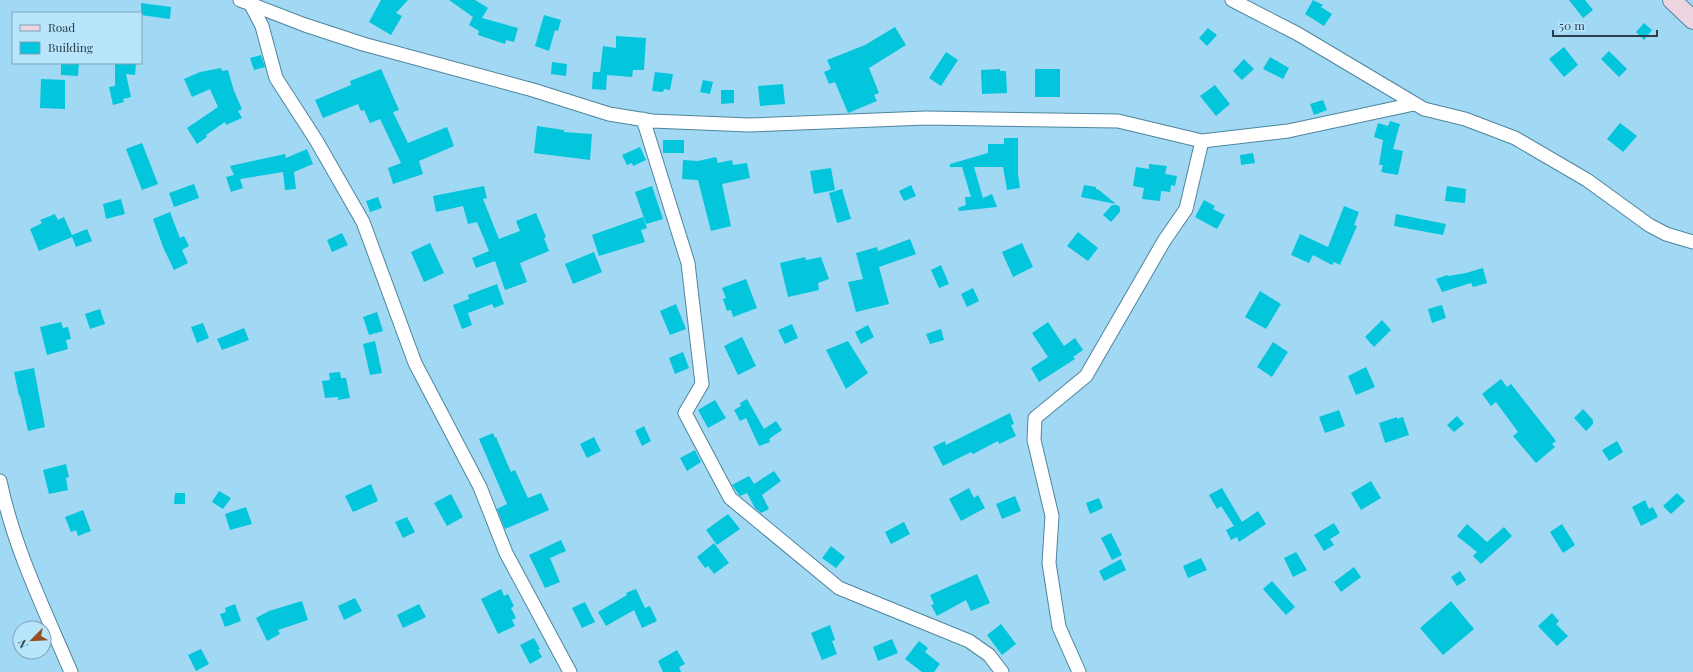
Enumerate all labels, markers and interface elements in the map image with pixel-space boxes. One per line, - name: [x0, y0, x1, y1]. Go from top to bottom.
- legend: [12, 12, 142, 64]
- scale bar: [1553, 12, 1657, 38]
- text: 50 m: [1559, 17, 1585, 33]
- text: Road: [48, 19, 75, 35]
- text: Building: [48, 39, 94, 55]
- north arrow: [12, 620, 52, 660]
- text: N: [14, 638, 31, 651]

